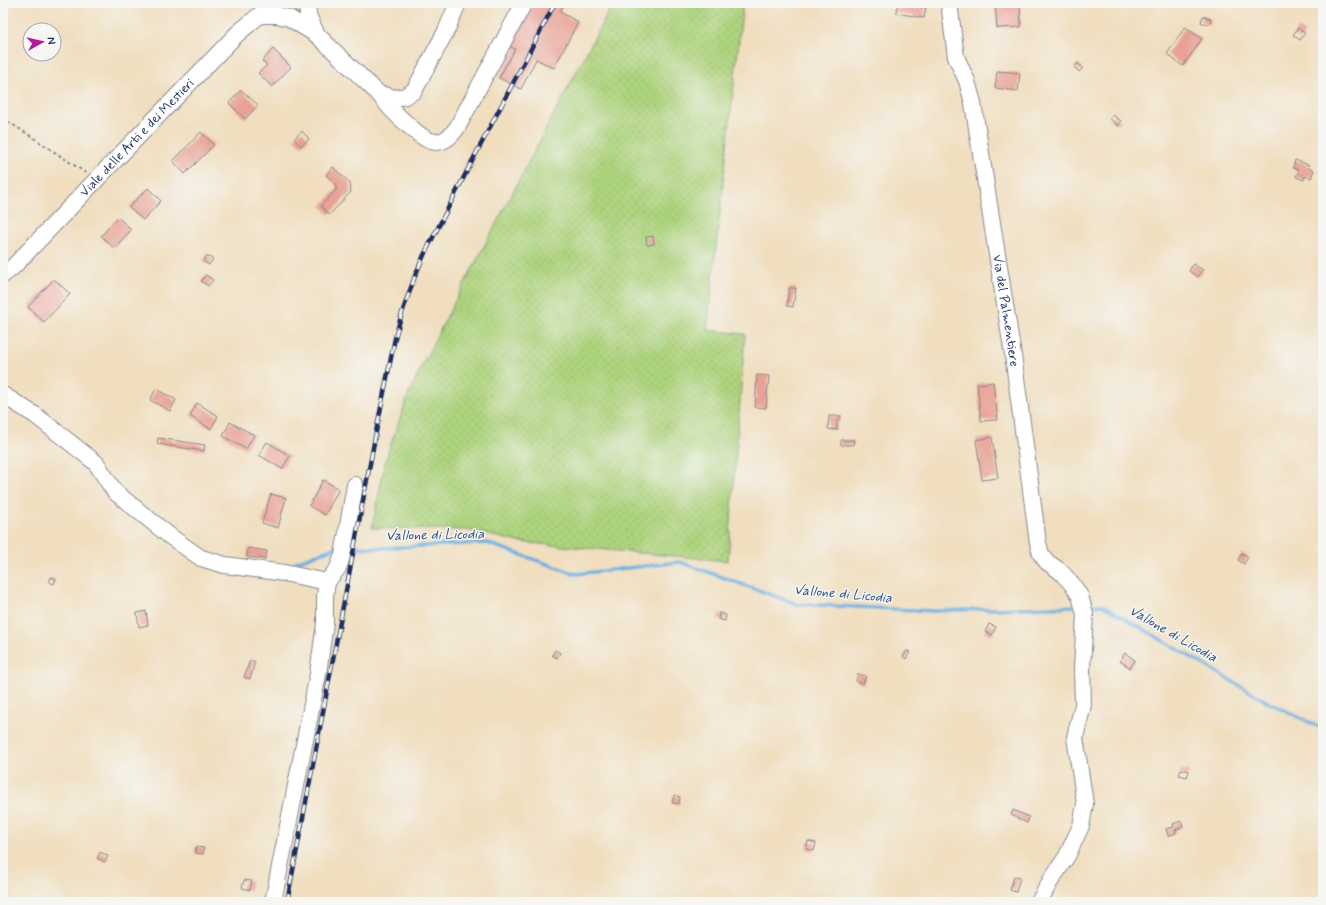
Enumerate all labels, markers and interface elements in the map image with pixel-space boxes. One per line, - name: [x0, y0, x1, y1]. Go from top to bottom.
- north arrow: [22, 22, 62, 62]
- text: N: [43, 36, 58, 45]
- street label: Viale delle Arti e dei Mestieri: [76, 75, 198, 200]
- street label: Via del Palmentiere: [989, 254, 1023, 368]
- water label: Vallone di Licodia: [386, 525, 484, 545]
- water label: Vallone di Licodia: [793, 581, 893, 607]
- water label: Vallone di Licodia: [1126, 602, 1220, 666]

